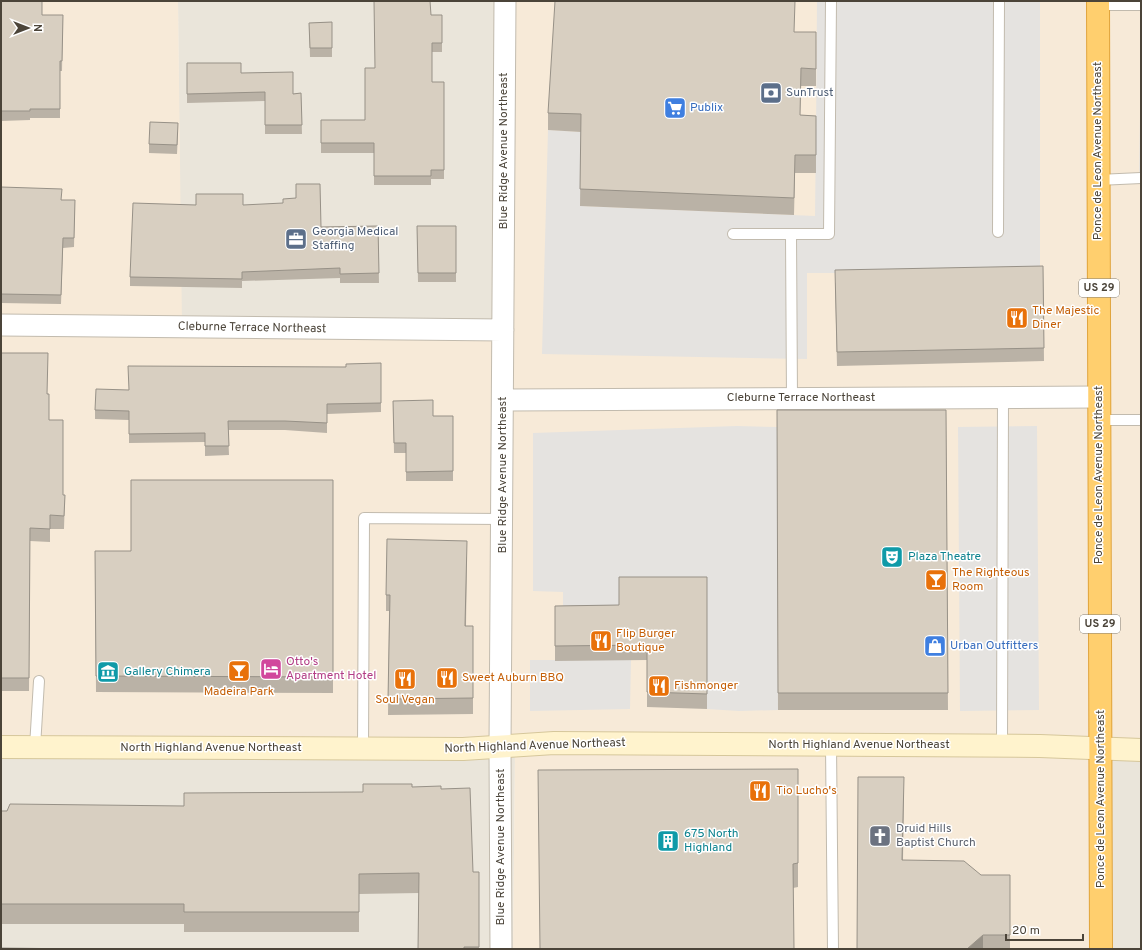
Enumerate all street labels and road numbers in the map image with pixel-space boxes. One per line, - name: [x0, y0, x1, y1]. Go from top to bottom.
- street label: Ponce de Leon Avenue Northeast: [1090, 62, 1106, 240]
- street label: Blue Ridge Avenue Northeast: [496, 72, 512, 230]
- road number: US 29: [1079, 279, 1119, 297]
- street label: Cleburne Terrace Northeast: [178, 319, 326, 337]
- street label: Ponce de Leon Avenue Northeast: [1091, 386, 1107, 564]
- street label: Cleburne Terrace Northeast: [727, 390, 875, 406]
- street label: Blue Ridge Avenue Northeast: [495, 396, 511, 554]
- road number: US 29: [1080, 615, 1120, 633]
- street label: Ponce de Leon Avenue Northeast: [1093, 710, 1109, 888]
- street label: North Highland Avenue Northeast: [444, 735, 626, 757]
- street label: North Highland Avenue Northeast: [768, 737, 950, 753]
- street label: North Highland Avenue Northeast: [120, 740, 302, 756]
- street label: Blue Ridge Avenue Northeast: [493, 768, 509, 926]

